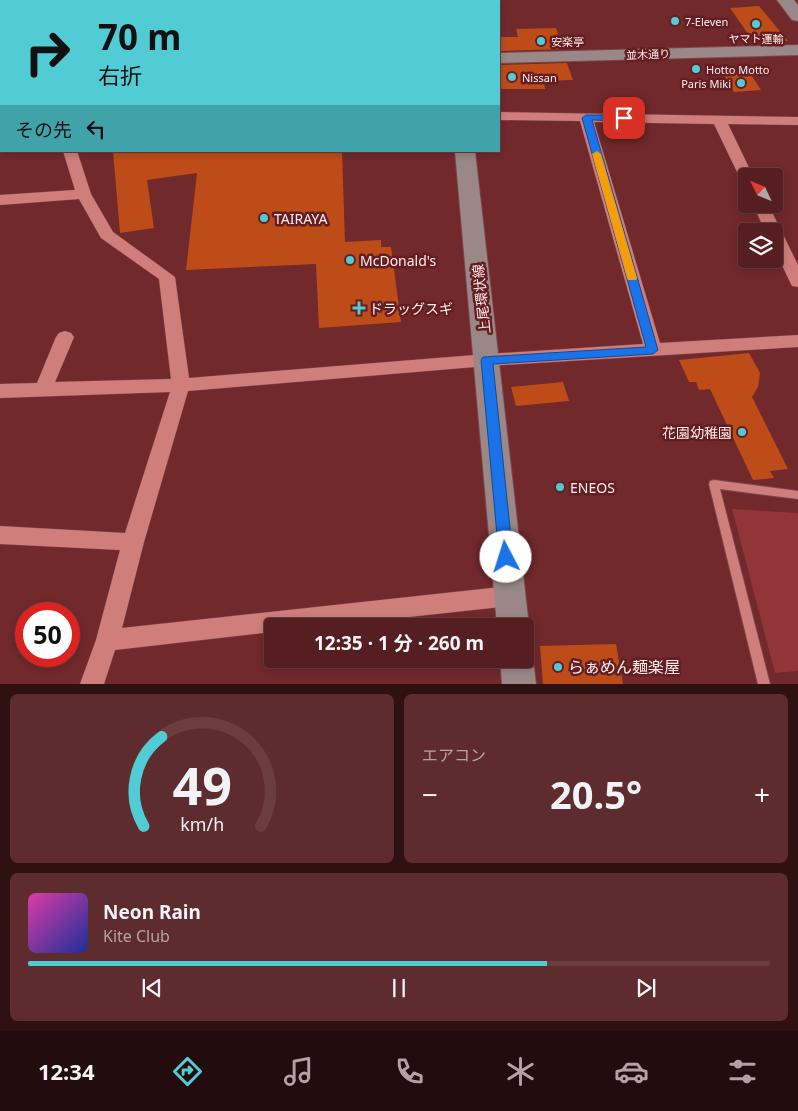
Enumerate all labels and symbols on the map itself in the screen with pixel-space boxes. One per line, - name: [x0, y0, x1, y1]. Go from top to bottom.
- place label: 7-Eleven: [685, 14, 728, 29]
- marker: 7-Eleven: [669, 15, 681, 27]
- marker: ヤマト運輸: [750, 18, 762, 30]
- place label: ヤマト運輸: [729, 31, 784, 46]
- place label: 安楽亭: [551, 34, 584, 49]
- marker: 安楽亭: [535, 35, 547, 47]
- street label: 並木通り: [626, 46, 670, 62]
- place label: Hotto Motto: [706, 62, 770, 77]
- marker: Hotto Motto: [690, 63, 702, 75]
- place label: Nissan: [522, 70, 557, 85]
- marker: Nissan: [506, 71, 518, 83]
- place label: Paris Miki: [681, 76, 731, 91]
- marker: Paris Miki: [735, 77, 747, 89]
- pin: [603, 97, 645, 139]
- north arrow: [738, 168, 782, 212]
- place label: TAIRAYA: [274, 209, 327, 228]
- marker: TAIRAYA: [258, 212, 270, 224]
- place label: McDonald's: [360, 251, 437, 270]
- marker: McDonald's: [344, 254, 356, 266]
- street label: 上尾環状線: [468, 263, 494, 335]
- place label: ドラッグスギ: [369, 299, 453, 318]
- marker: ドラッグスギ: [353, 302, 365, 314]
- place label: 花園幼稚園: [662, 423, 732, 442]
- marker: 花園幼稚園: [736, 426, 748, 438]
- place label: ENEOS: [570, 478, 615, 497]
- marker: ENEOS: [554, 481, 566, 493]
- position arrow: [479, 530, 531, 582]
- speed limit sign: 50: [15, 602, 80, 667]
- place label: らぁめん麺楽屋: [568, 656, 680, 678]
- marker: らぁめん麺楽屋: [552, 661, 564, 673]

